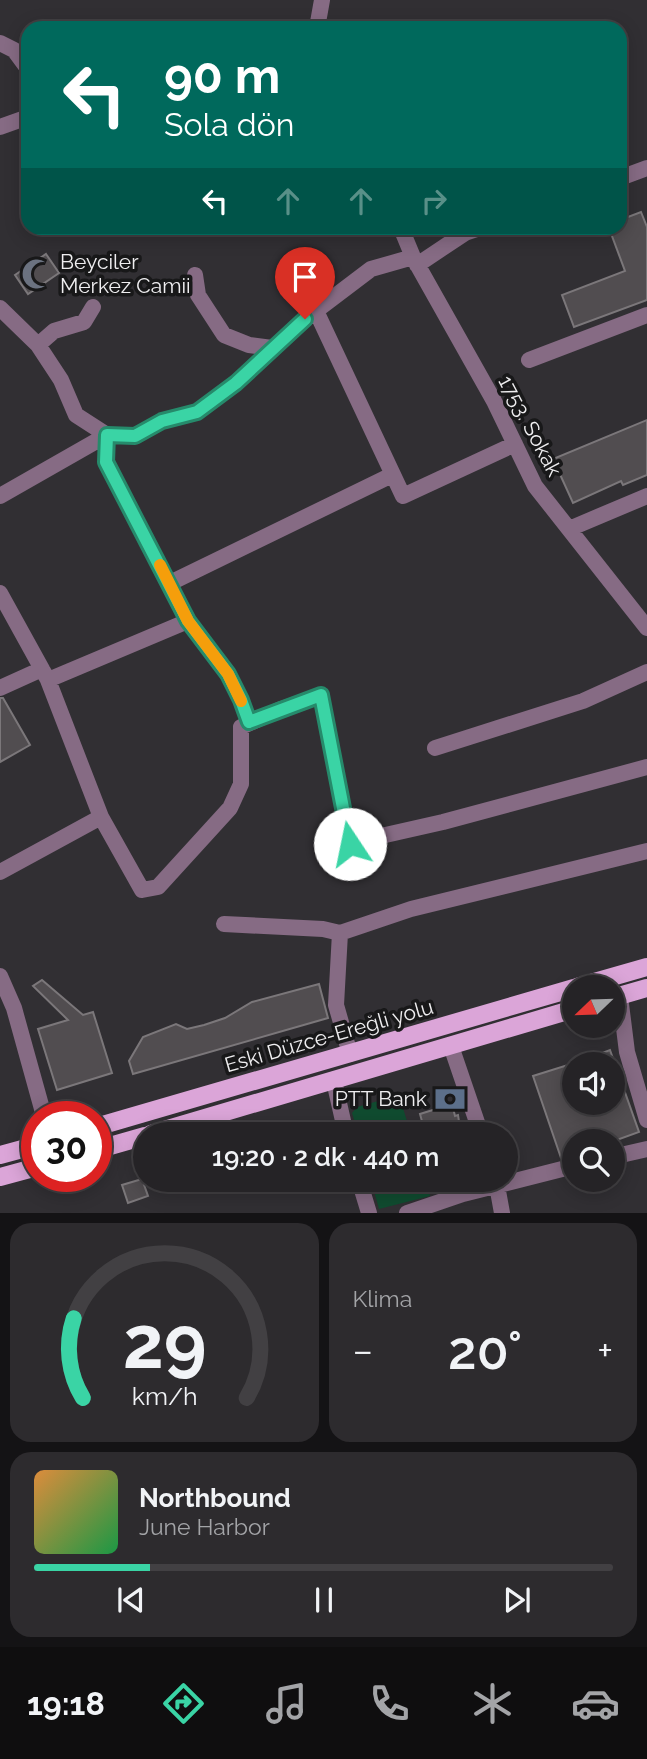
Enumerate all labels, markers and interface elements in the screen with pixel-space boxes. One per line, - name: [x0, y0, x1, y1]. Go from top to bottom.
- text: 90 m: [164, 47, 280, 104]
- icon: left: [49, 49, 140, 140]
- text: Sola dön: [164, 106, 294, 143]
- icon: left: [196, 182, 234, 220]
- icon: ahead: [269, 182, 307, 220]
- icon: ahead: [342, 182, 380, 220]
- icon: right: [415, 182, 453, 220]
- pin: [275, 247, 335, 319]
- place label: Beyciler Merkez Camii: [60, 249, 191, 298]
- mosque icon: Beyciler Merkez Camii: [20, 257, 54, 291]
- icon: arrive: [286, 258, 324, 296]
- street label: 1753. Sokak: [493, 371, 567, 480]
- position arrow: [313, 807, 387, 881]
- north arrow: [562, 975, 625, 1038]
- map controls: [562, 975, 625, 1192]
- street label: Eski Düzce-Ereğli yolu: [222, 994, 436, 1077]
- button: sound: [562, 1052, 625, 1115]
- bank icon: PTT Bank: [433, 1082, 467, 1116]
- place label: PTT Bank: [335, 1086, 427, 1111]
- speed limit sign: 30: [21, 1101, 112, 1192]
- button: search: [562, 1129, 625, 1192]
- text: 19:20 · 2 dk · 440 m: [212, 1142, 439, 1172]
- text: Klima: [353, 1285, 412, 1312]
- text: 29: [122, 1301, 206, 1386]
- text: 20°: [448, 1320, 522, 1381]
- text: −: [353, 1328, 373, 1373]
- text: +: [597, 1328, 613, 1373]
- text: km/h: [131, 1381, 197, 1411]
- text: Northbound: [139, 1483, 291, 1513]
- text: June Harbor: [139, 1513, 270, 1540]
- icon: previous: [112, 1581, 150, 1619]
- icon: pause: [305, 1581, 343, 1619]
- icon: next: [498, 1581, 536, 1619]
- icon: directions: [159, 1679, 208, 1728]
- icon: music: [262, 1679, 311, 1728]
- icon: phone: [365, 1679, 414, 1728]
- icon: climate: [468, 1679, 517, 1728]
- icon: car: [571, 1679, 620, 1728]
- text: 19:18: [27, 1685, 105, 1722]

